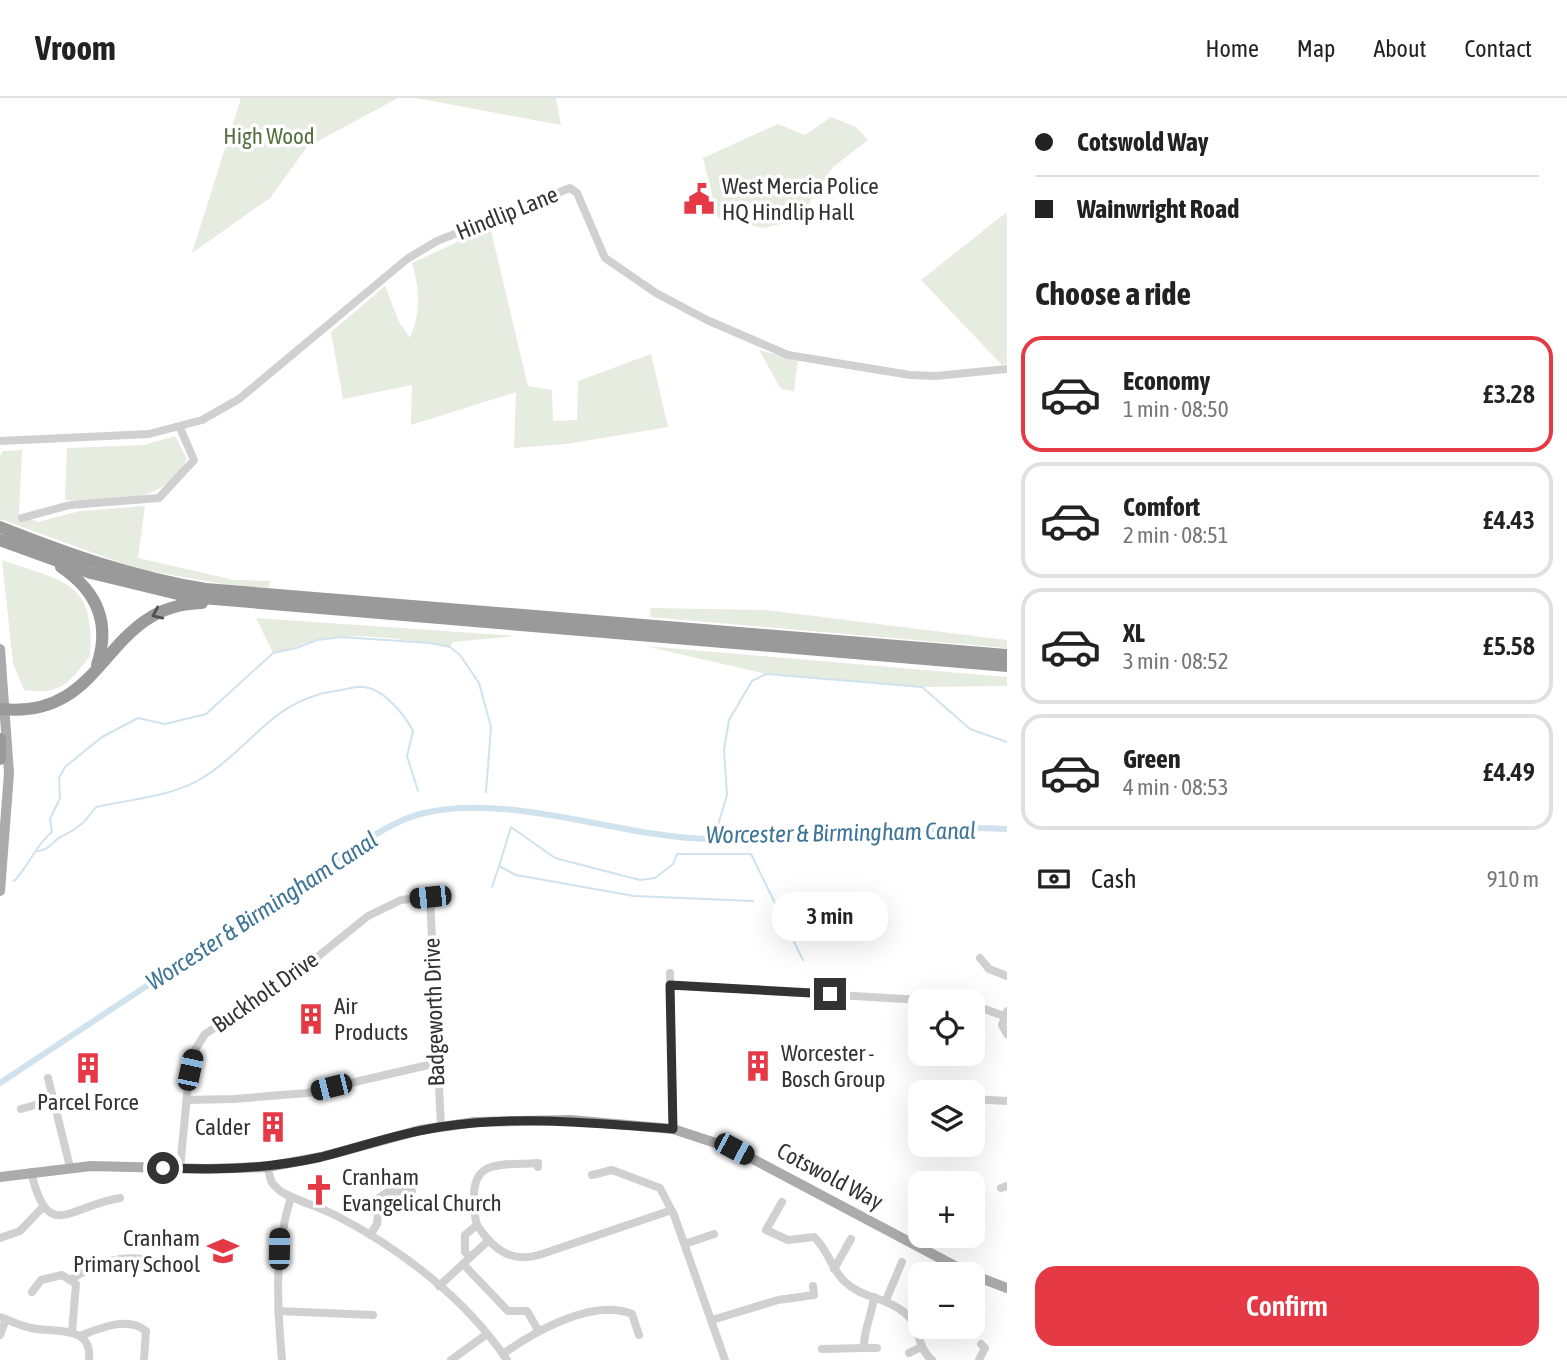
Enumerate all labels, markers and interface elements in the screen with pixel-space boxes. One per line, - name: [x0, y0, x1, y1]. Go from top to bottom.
- text: Vroom: [35, 29, 116, 67]
- text: Home: [1205, 35, 1259, 62]
- text: Map: [1297, 35, 1335, 62]
- text: About: [1373, 35, 1426, 62]
- text: Contact: [1464, 35, 1532, 62]
- park label: High Wood: [223, 123, 315, 149]
- text: Cotswold Way: [1077, 127, 1208, 157]
- place label: West Mercia Police HQ Hindlip Hall: [722, 173, 879, 225]
- street label: Hindlip Lane: [452, 181, 562, 245]
- public building icon: West Mercia Police HQ Hindlip Hall: [682, 182, 716, 216]
- text: Wainwright Road: [1077, 194, 1239, 224]
- text: Choose a ride: [1035, 275, 1191, 312]
- icon: car: [1039, 363, 1102, 426]
- text: Economy: [1123, 366, 1210, 396]
- text: £3.28: [1483, 379, 1535, 409]
- text: 1 min · 08:50: [1123, 396, 1229, 422]
- icon: car: [1039, 489, 1102, 552]
- text: Comfort: [1123, 492, 1200, 522]
- text: £4.43: [1483, 505, 1535, 535]
- text: 2 min · 08:51: [1123, 522, 1229, 548]
- one-way arrow: [152, 606, 164, 620]
- icon: car: [1039, 615, 1102, 678]
- text: XL: [1123, 618, 1145, 648]
- text: £5.58: [1483, 631, 1535, 661]
- text: 3 min · 08:52: [1123, 648, 1229, 674]
- icon: car: [1039, 741, 1102, 804]
- text: Green: [1123, 744, 1181, 774]
- text: £4.49: [1483, 757, 1535, 787]
- text: 4 min · 08:53: [1123, 774, 1229, 800]
- water label: Worcester & Birmingham Canal: [706, 817, 976, 848]
- water label: Worcester & Birmingham Canal: [141, 826, 383, 996]
- icon: cash: [1035, 860, 1073, 898]
- text: Cash: [1091, 864, 1137, 894]
- text: 910 m: [1487, 866, 1539, 892]
- car: [409, 884, 452, 910]
- callout: 3 min: [772, 892, 888, 942]
- text: 3 min: [807, 903, 853, 929]
- street label: Badgeworth Drive: [418, 937, 450, 1087]
- street label: Buckholt Drive: [207, 946, 323, 1038]
- route end: [814, 978, 846, 1010]
- map controls: [908, 989, 985, 1339]
- button: locate: [908, 989, 985, 1066]
- place label: Air Products: [334, 993, 408, 1045]
- building icon: Air Products: [294, 1002, 328, 1036]
- place label: Worcester - Bosch Group: [781, 1040, 885, 1092]
- car: [176, 1047, 205, 1093]
- building icon: Worcester - Bosch Group: [741, 1049, 775, 1083]
- building icon: Parcel Force: [71, 1051, 105, 1085]
- car: [309, 1072, 354, 1102]
- button: layers: [908, 1080, 985, 1157]
- place label: Parcel Force: [37, 1089, 139, 1115]
- building icon: Calder: [256, 1110, 290, 1144]
- place label: Calder: [195, 1114, 251, 1140]
- car: [711, 1130, 758, 1168]
- street label: Cotswold Way: [773, 1137, 887, 1215]
- route start: [147, 1152, 179, 1184]
- place label: Cranham Evangelical Church: [342, 1164, 502, 1216]
- button: +: [908, 1171, 985, 1248]
- church icon: Cranham Evangelical Church: [302, 1173, 336, 1207]
- place label: Cranham Primary School: [73, 1225, 200, 1277]
- car: [269, 1228, 290, 1270]
- school or university icon: Cranham Primary School: [206, 1234, 240, 1268]
- button: −: [908, 1262, 985, 1339]
- button: Confirm: [1035, 1266, 1539, 1346]

